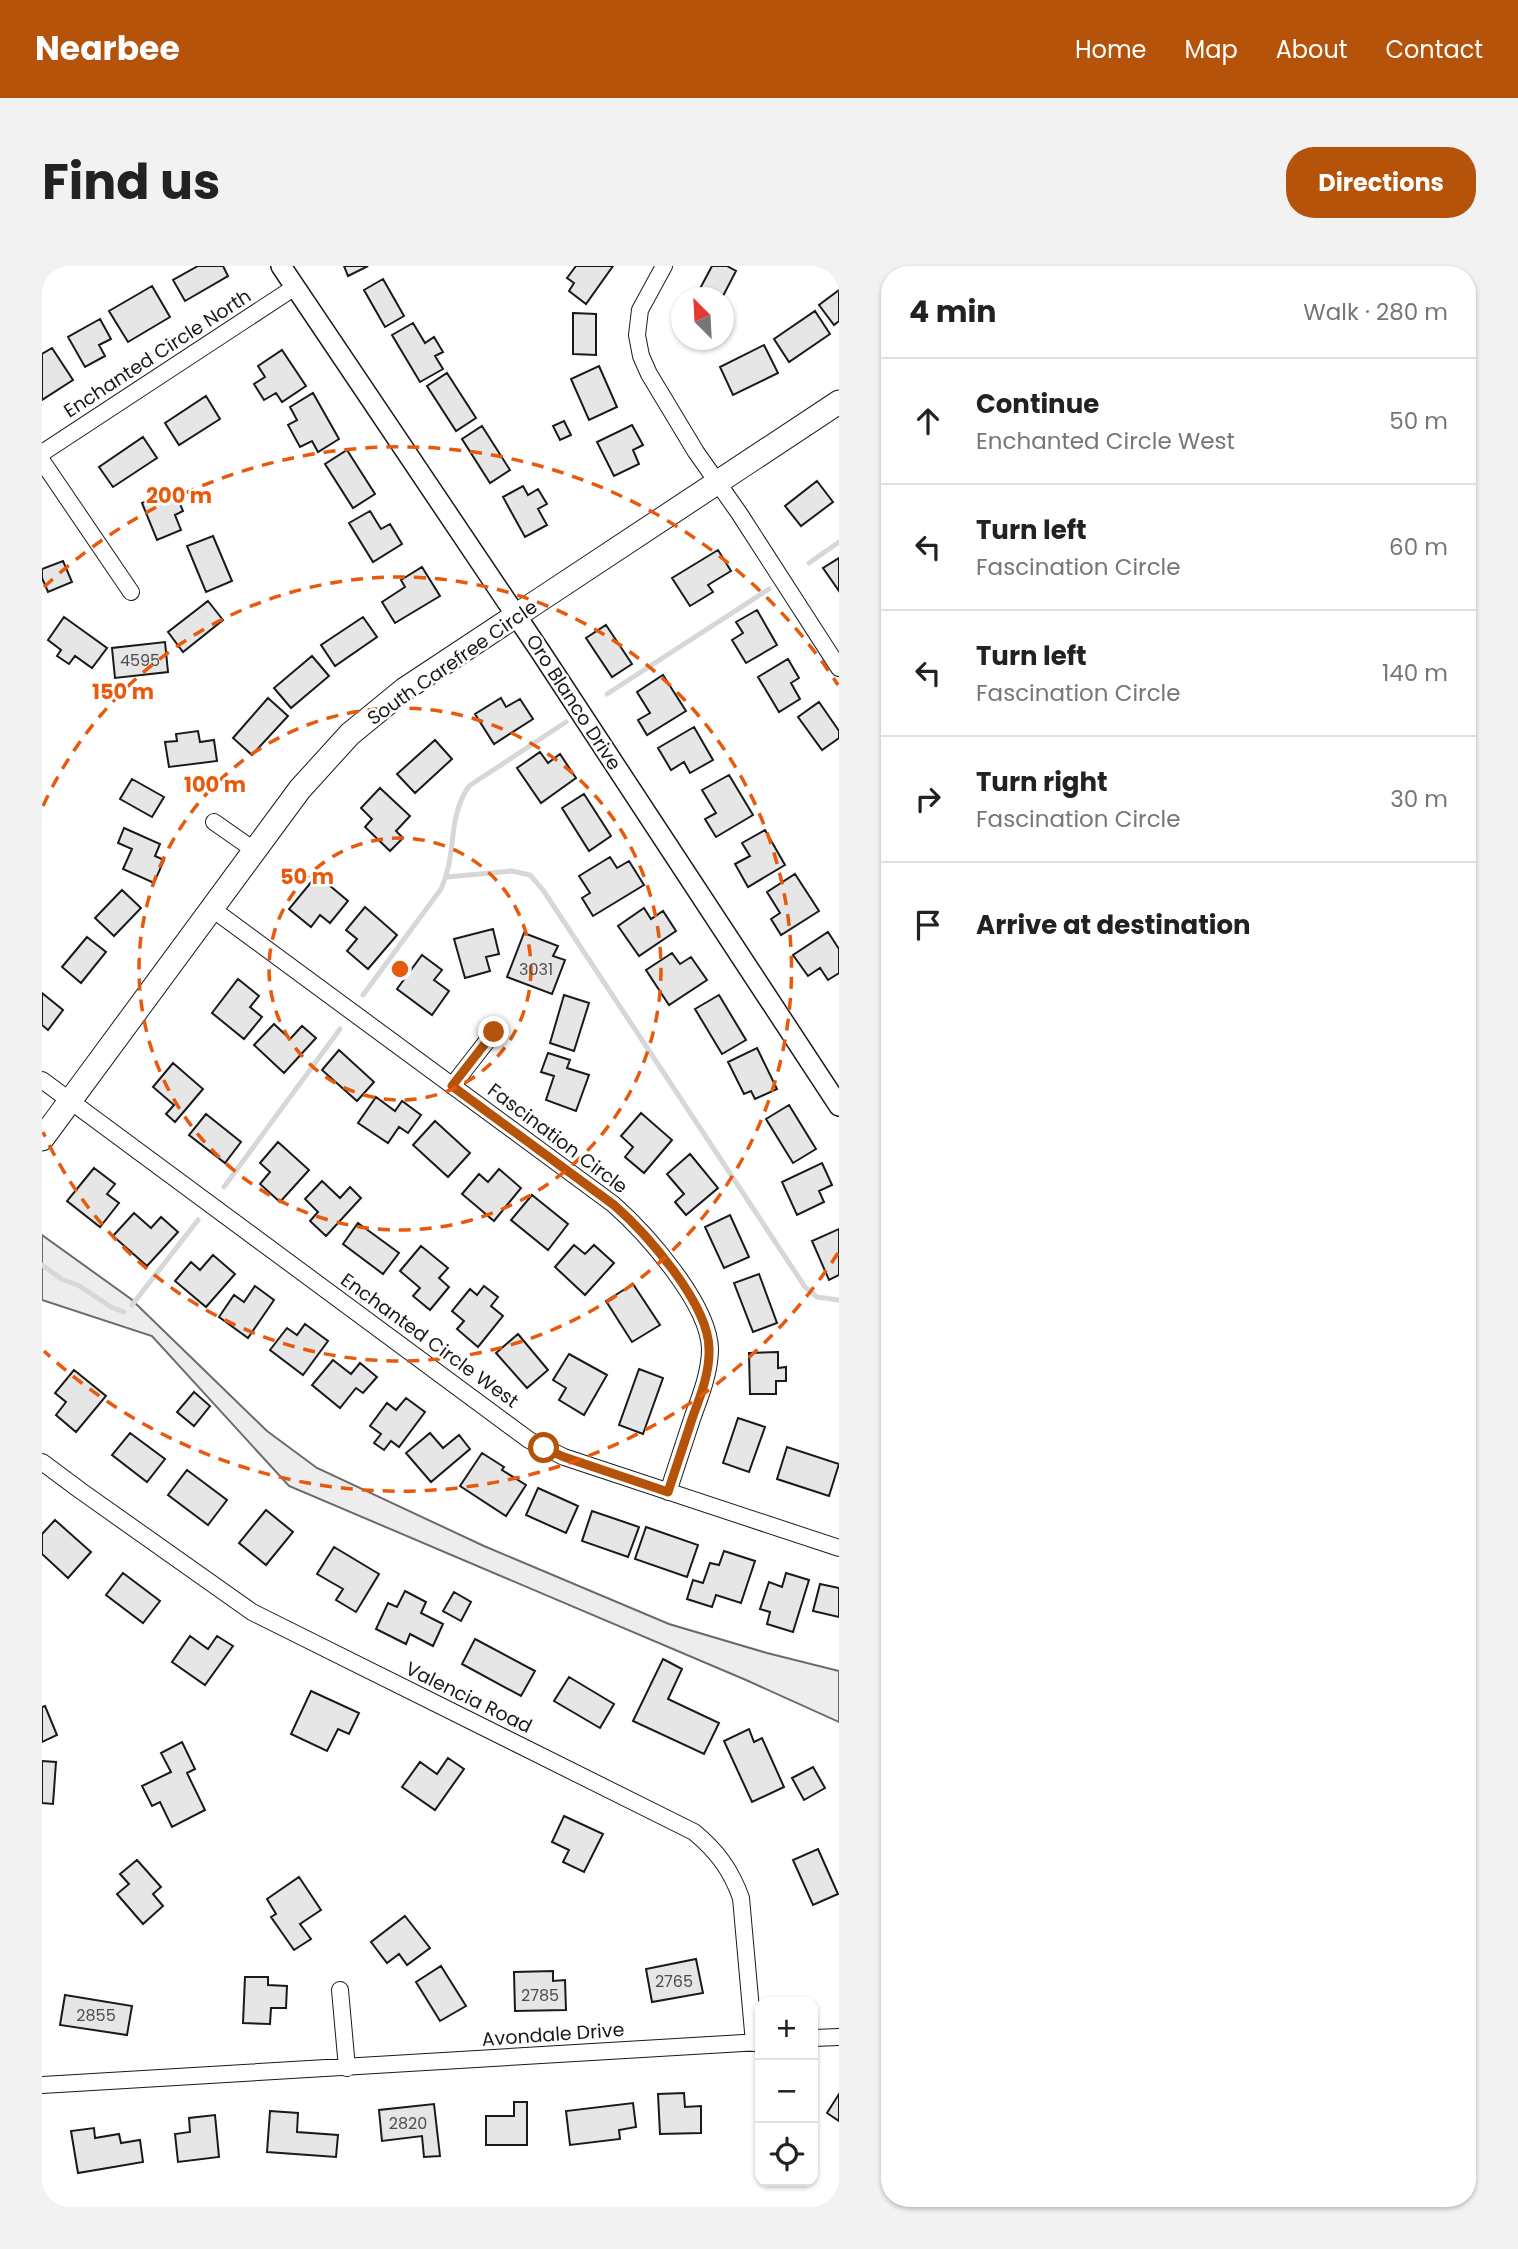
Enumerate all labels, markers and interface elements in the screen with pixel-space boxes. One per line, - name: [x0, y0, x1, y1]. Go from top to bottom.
- text: Nearbee: [35, 25, 180, 72]
- text: Home: [1075, 33, 1147, 66]
- text: Map: [1185, 33, 1238, 66]
- text: About: [1276, 33, 1347, 66]
- text: Contact: [1385, 33, 1483, 66]
- button: Directions: [1286, 147, 1476, 218]
- text: Find us: [42, 148, 220, 216]
- street label: Enchanted Circle North: [58, 283, 256, 424]
- north arrow: [671, 287, 734, 350]
- text: 4 min: [909, 290, 997, 333]
- text: Walk · 280 m: [1303, 296, 1448, 328]
- text: Continue: [976, 386, 1099, 422]
- icon: ahead: [909, 402, 947, 440]
- text: 50 m: [1389, 405, 1448, 437]
- text: Enchanted Circle West: [976, 425, 1235, 457]
- text: 200 m: [146, 481, 212, 510]
- text: Turn left: [976, 512, 1087, 548]
- icon: left: [909, 528, 947, 566]
- text: 60 m: [1389, 531, 1448, 563]
- text: Fascination Circle: [976, 551, 1181, 583]
- street label: South Carefree Circle: [362, 593, 543, 732]
- street label: Oro Blanco Drive: [520, 629, 628, 775]
- text: Turn left: [976, 638, 1087, 674]
- house number: 4595: [120, 649, 160, 672]
- icon: left: [909, 654, 947, 692]
- text: 140 m: [1382, 657, 1448, 689]
- text: 150 m: [92, 677, 154, 706]
- text: Fascination Circle: [976, 677, 1181, 709]
- text: Turn right: [976, 764, 1108, 800]
- text: 100 m: [184, 770, 246, 799]
- icon: right: [909, 780, 947, 818]
- text: 30 m: [1390, 783, 1448, 815]
- text: Fascination Circle: [976, 803, 1181, 835]
- text: 50 m: [280, 862, 334, 891]
- icon: arrive: [909, 906, 947, 944]
- text: Arrive at destination: [976, 907, 1251, 943]
- centre of rings: [388, 957, 412, 981]
- house number: 3031: [519, 958, 553, 981]
- route end: [478, 1016, 509, 1047]
- street label: Fascination Circle: [482, 1077, 633, 1200]
- street label: Enchanted Circle West: [335, 1267, 524, 1414]
- route start: [528, 1432, 559, 1463]
- street label: Valencia Road: [401, 1655, 537, 1740]
- house number: 2765: [655, 1970, 693, 1993]
- house number: 2785: [521, 1984, 559, 2007]
- map controls: [755, 1997, 818, 2186]
- button: +: [755, 1997, 818, 2060]
- house number: 2855: [76, 2004, 116, 2027]
- street label: Avondale Drive: [481, 2016, 625, 2053]
- button: −: [755, 2060, 818, 2123]
- house number: 2820: [389, 2112, 427, 2135]
- button: locate: [755, 2123, 818, 2186]

